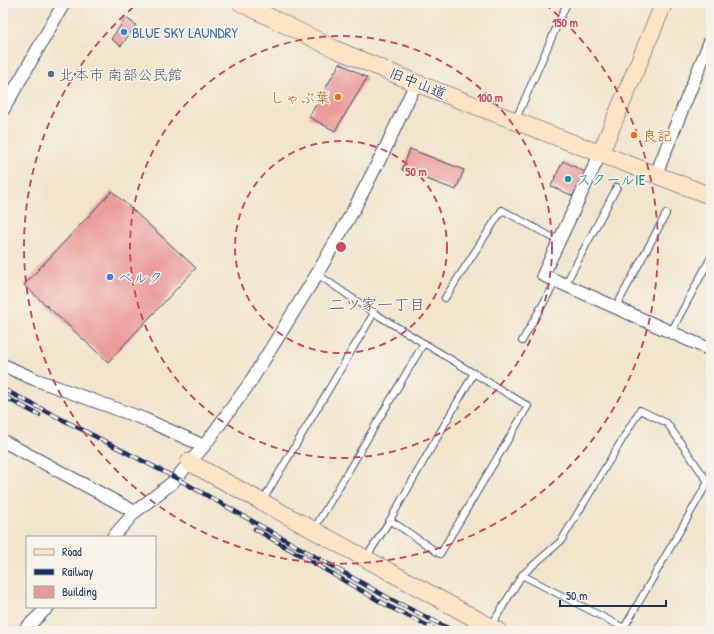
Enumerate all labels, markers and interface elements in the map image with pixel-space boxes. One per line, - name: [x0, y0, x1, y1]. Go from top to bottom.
- text: 150 m: [552, 14, 578, 31]
- place label: BLUE SKY LAUNDRY: [132, 22, 238, 43]
- marker: BLUE SKY LAUNDRY: [119, 27, 129, 37]
- street label: 旧中山道: [386, 62, 450, 104]
- place label: 北本市 南部公民館: [59, 64, 182, 85]
- marker: 北本市 南部公民館: [46, 69, 56, 79]
- place label: しゃぶ葉: [270, 87, 330, 108]
- text: 100 m: [477, 89, 503, 106]
- marker: しゃぶ葉: [333, 92, 343, 102]
- place label: 良記: [642, 125, 672, 146]
- marker: 良記: [629, 130, 639, 140]
- text: 50 m: [405, 163, 427, 180]
- place label: スクールIE: [576, 169, 646, 190]
- marker: スクールIE: [563, 174, 573, 184]
- centre of rings: [334, 240, 348, 254]
- place label: ベルク: [118, 267, 163, 288]
- marker: ベルク: [105, 272, 115, 282]
- district label: 二ツ家一丁目: [329, 293, 425, 315]
- legend: [26, 536, 156, 608]
- text: Road: [62, 543, 82, 560]
- text: Railway: [62, 563, 93, 580]
- scale bar: [560, 582, 666, 608]
- text: Building: [62, 583, 97, 600]
- text: 50 m: [566, 587, 587, 604]

